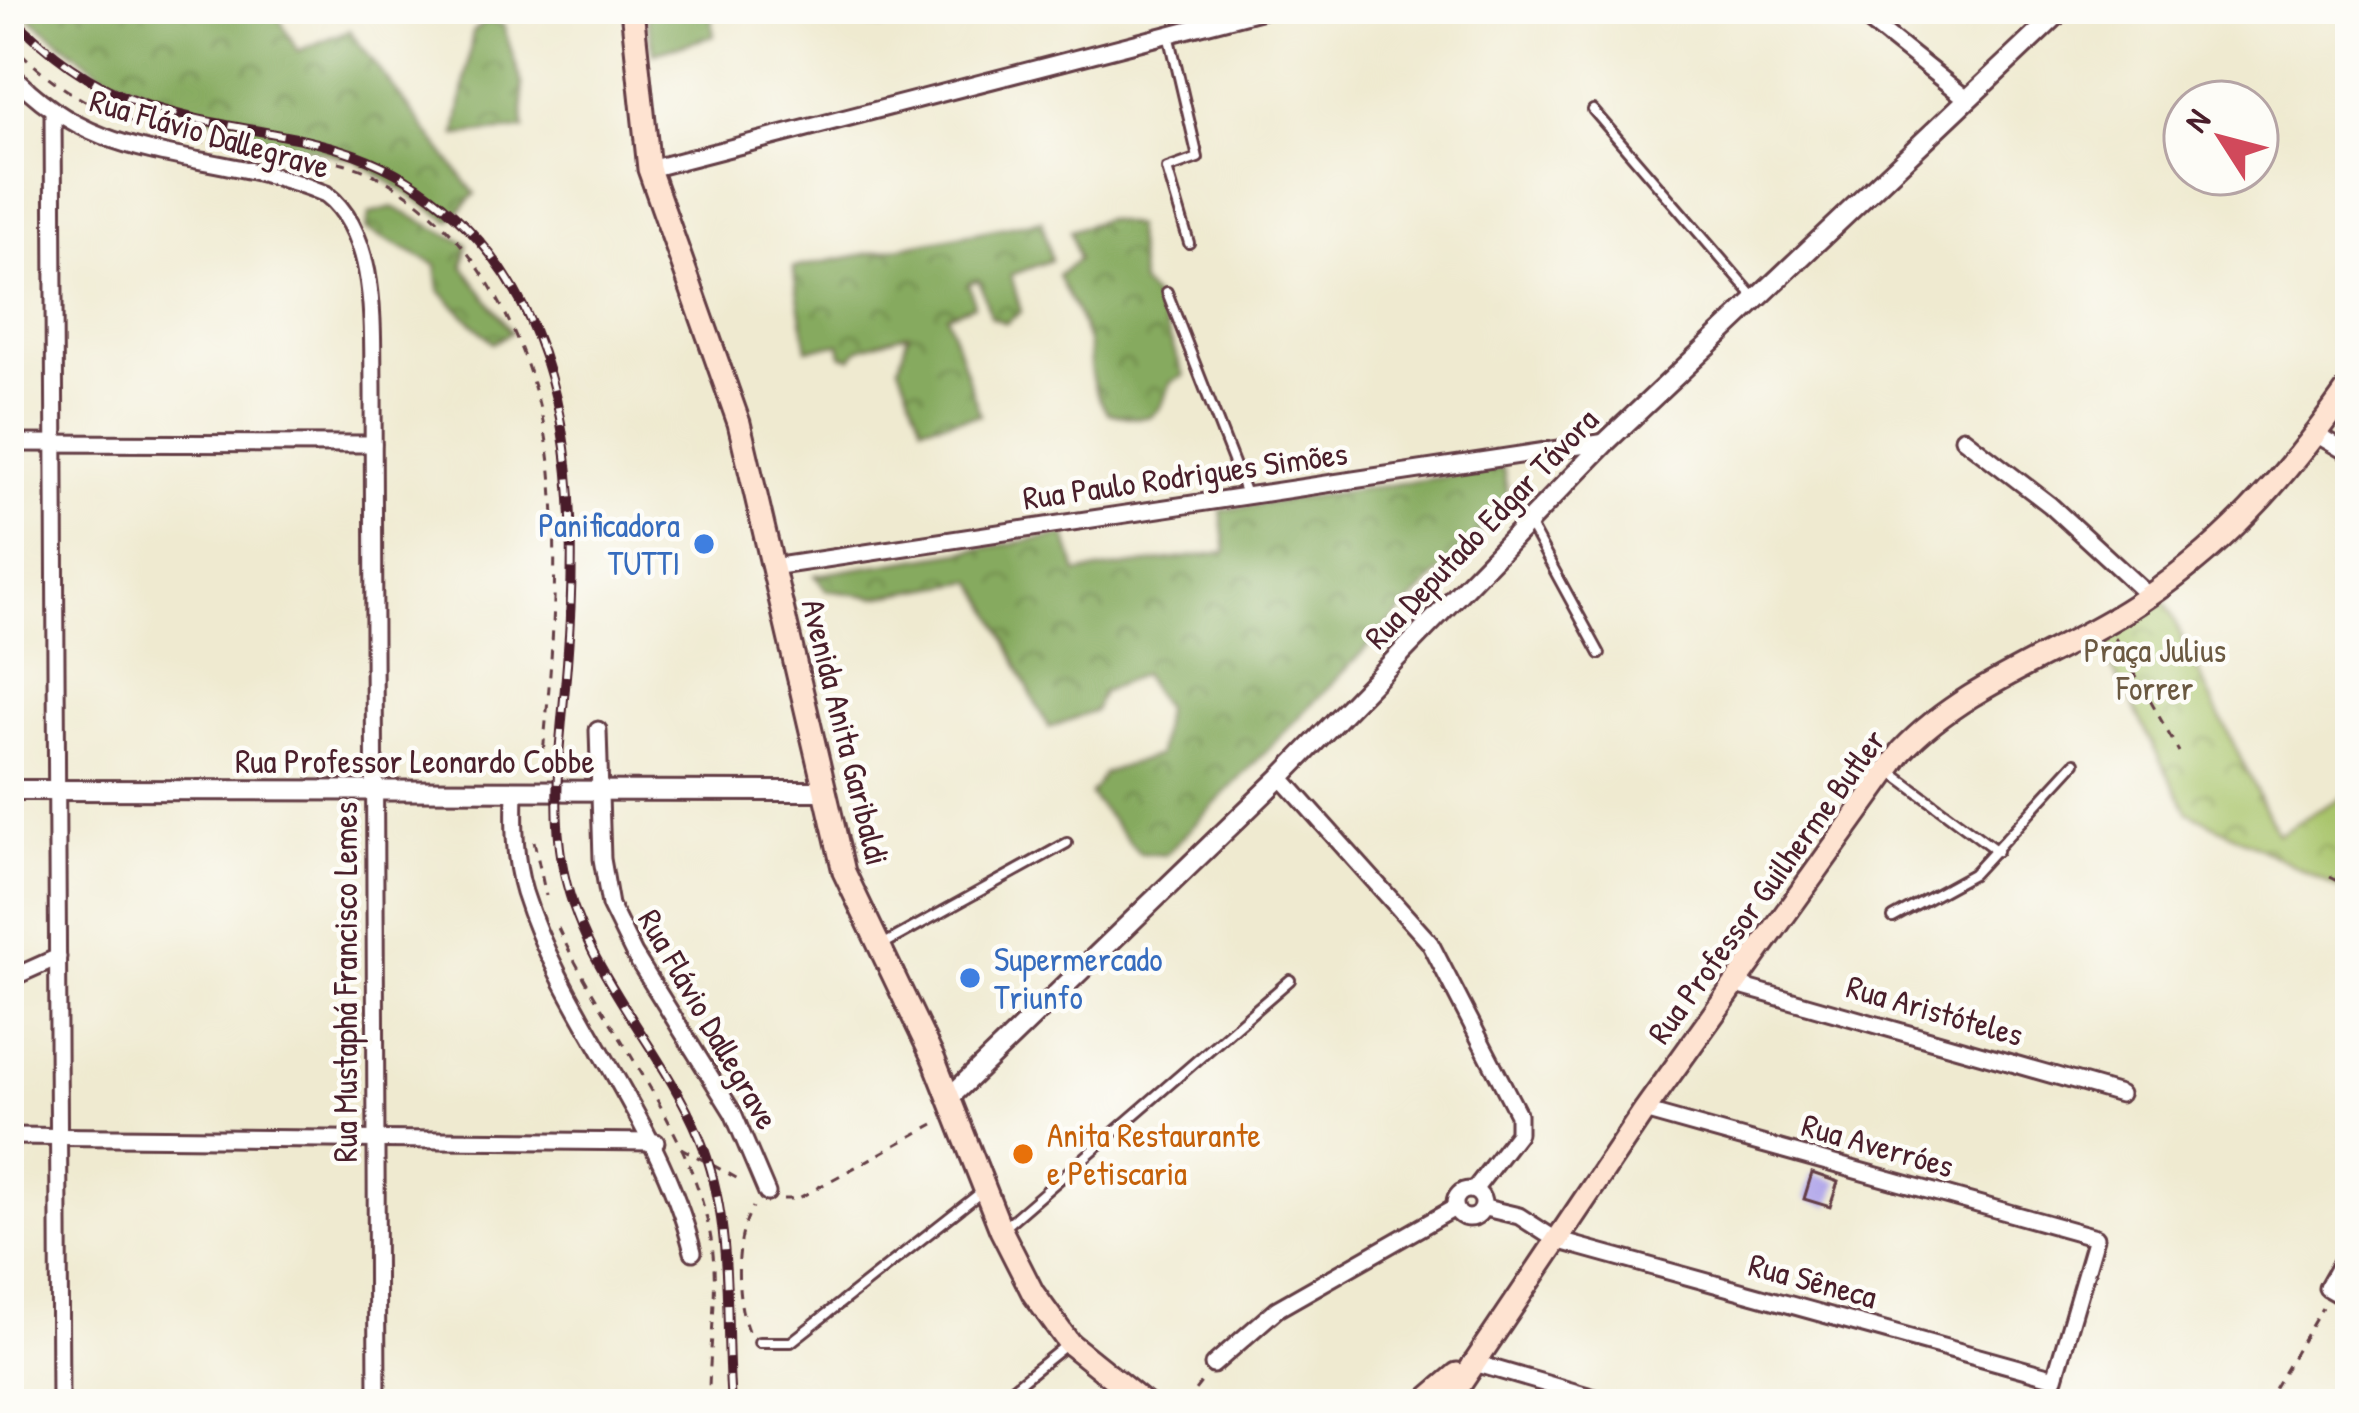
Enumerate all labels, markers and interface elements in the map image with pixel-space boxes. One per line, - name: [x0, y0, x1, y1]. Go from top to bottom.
- street label: Rua Flávio Dallegrave: [85, 78, 335, 189]
- north arrow: [2161, 78, 2281, 198]
- text: N: [2174, 100, 2220, 140]
- street label: Rua Deputado Edgar Távora: [1354, 398, 1608, 659]
- street label: Rua Paulo Rodrigues Simões: [1020, 430, 1350, 521]
- place label: Panificadora TUTTI: [538, 503, 680, 585]
- marker: Panificadora TUTTI: [691, 531, 717, 557]
- street label: Avenida Anita Garibaldi: [792, 594, 900, 870]
- park label: Praça Julius Forrer: [2084, 628, 2226, 710]
- street label: Rua Professor Guilherme Butler: [1637, 720, 1895, 1052]
- street label: Rua Professor Leonardo Cobbe: [235, 739, 595, 783]
- street label: Rua Mustaphá Francisco Lemes: [323, 802, 368, 1162]
- street label: Rua Flávio Dallegrave: [627, 901, 790, 1137]
- place label: Supermercado Triunfo: [994, 937, 1163, 1019]
- street label: Rua Aristóteles: [1842, 964, 2028, 1056]
- marker: Supermercado Triunfo: [957, 965, 983, 991]
- street label: Rua Averróes: [1797, 1102, 1959, 1188]
- place label: Anita Restaurante e Petiscaria: [1047, 1113, 1261, 1195]
- marker: Anita Restaurante e Petiscaria: [1010, 1141, 1036, 1167]
- street label: Rua Sêneca: [1744, 1242, 1882, 1318]

